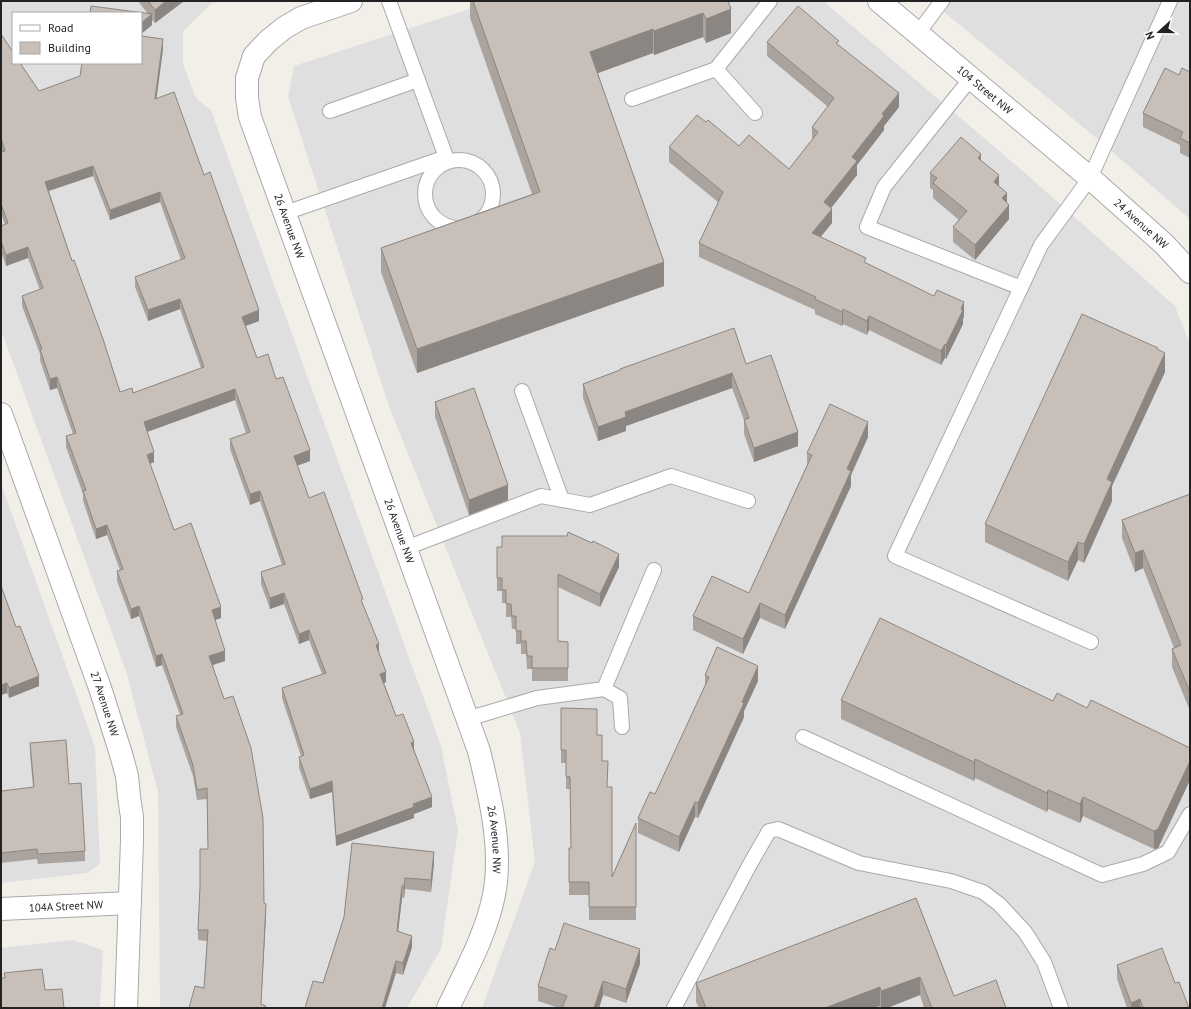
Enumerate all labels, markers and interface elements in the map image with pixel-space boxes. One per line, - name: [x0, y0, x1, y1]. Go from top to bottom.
- legend: [12, 12, 142, 64]
- north arrow: [1139, 12, 1179, 52]
- text: Road: [48, 20, 73, 35]
- text: N: [1142, 30, 1157, 41]
- text: Building: [48, 40, 91, 55]
- street label: 104 Street NW: [954, 62, 1016, 118]
- street label: 26 Avenue NW: [271, 192, 308, 262]
- street label: 24 Avenue NW: [1111, 196, 1172, 252]
- street label: 26 Avenue NW: [381, 496, 418, 566]
- street label: 27 Avenue NW: [88, 669, 122, 739]
- street label: 26 Avenue NW: [484, 804, 504, 875]
- street label: 104A Street NW: [28, 897, 104, 915]

